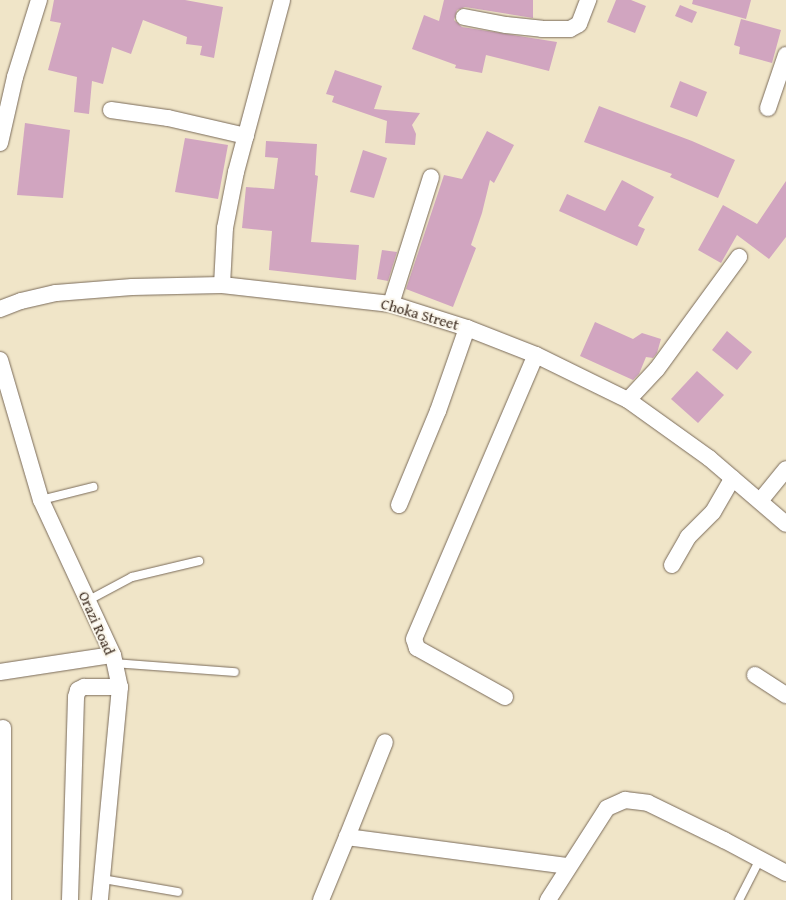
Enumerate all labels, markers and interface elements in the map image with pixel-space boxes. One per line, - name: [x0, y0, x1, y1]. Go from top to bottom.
- street label: Choka Street: [379, 294, 461, 334]
- street label: Orazi Road: [75, 588, 119, 658]

